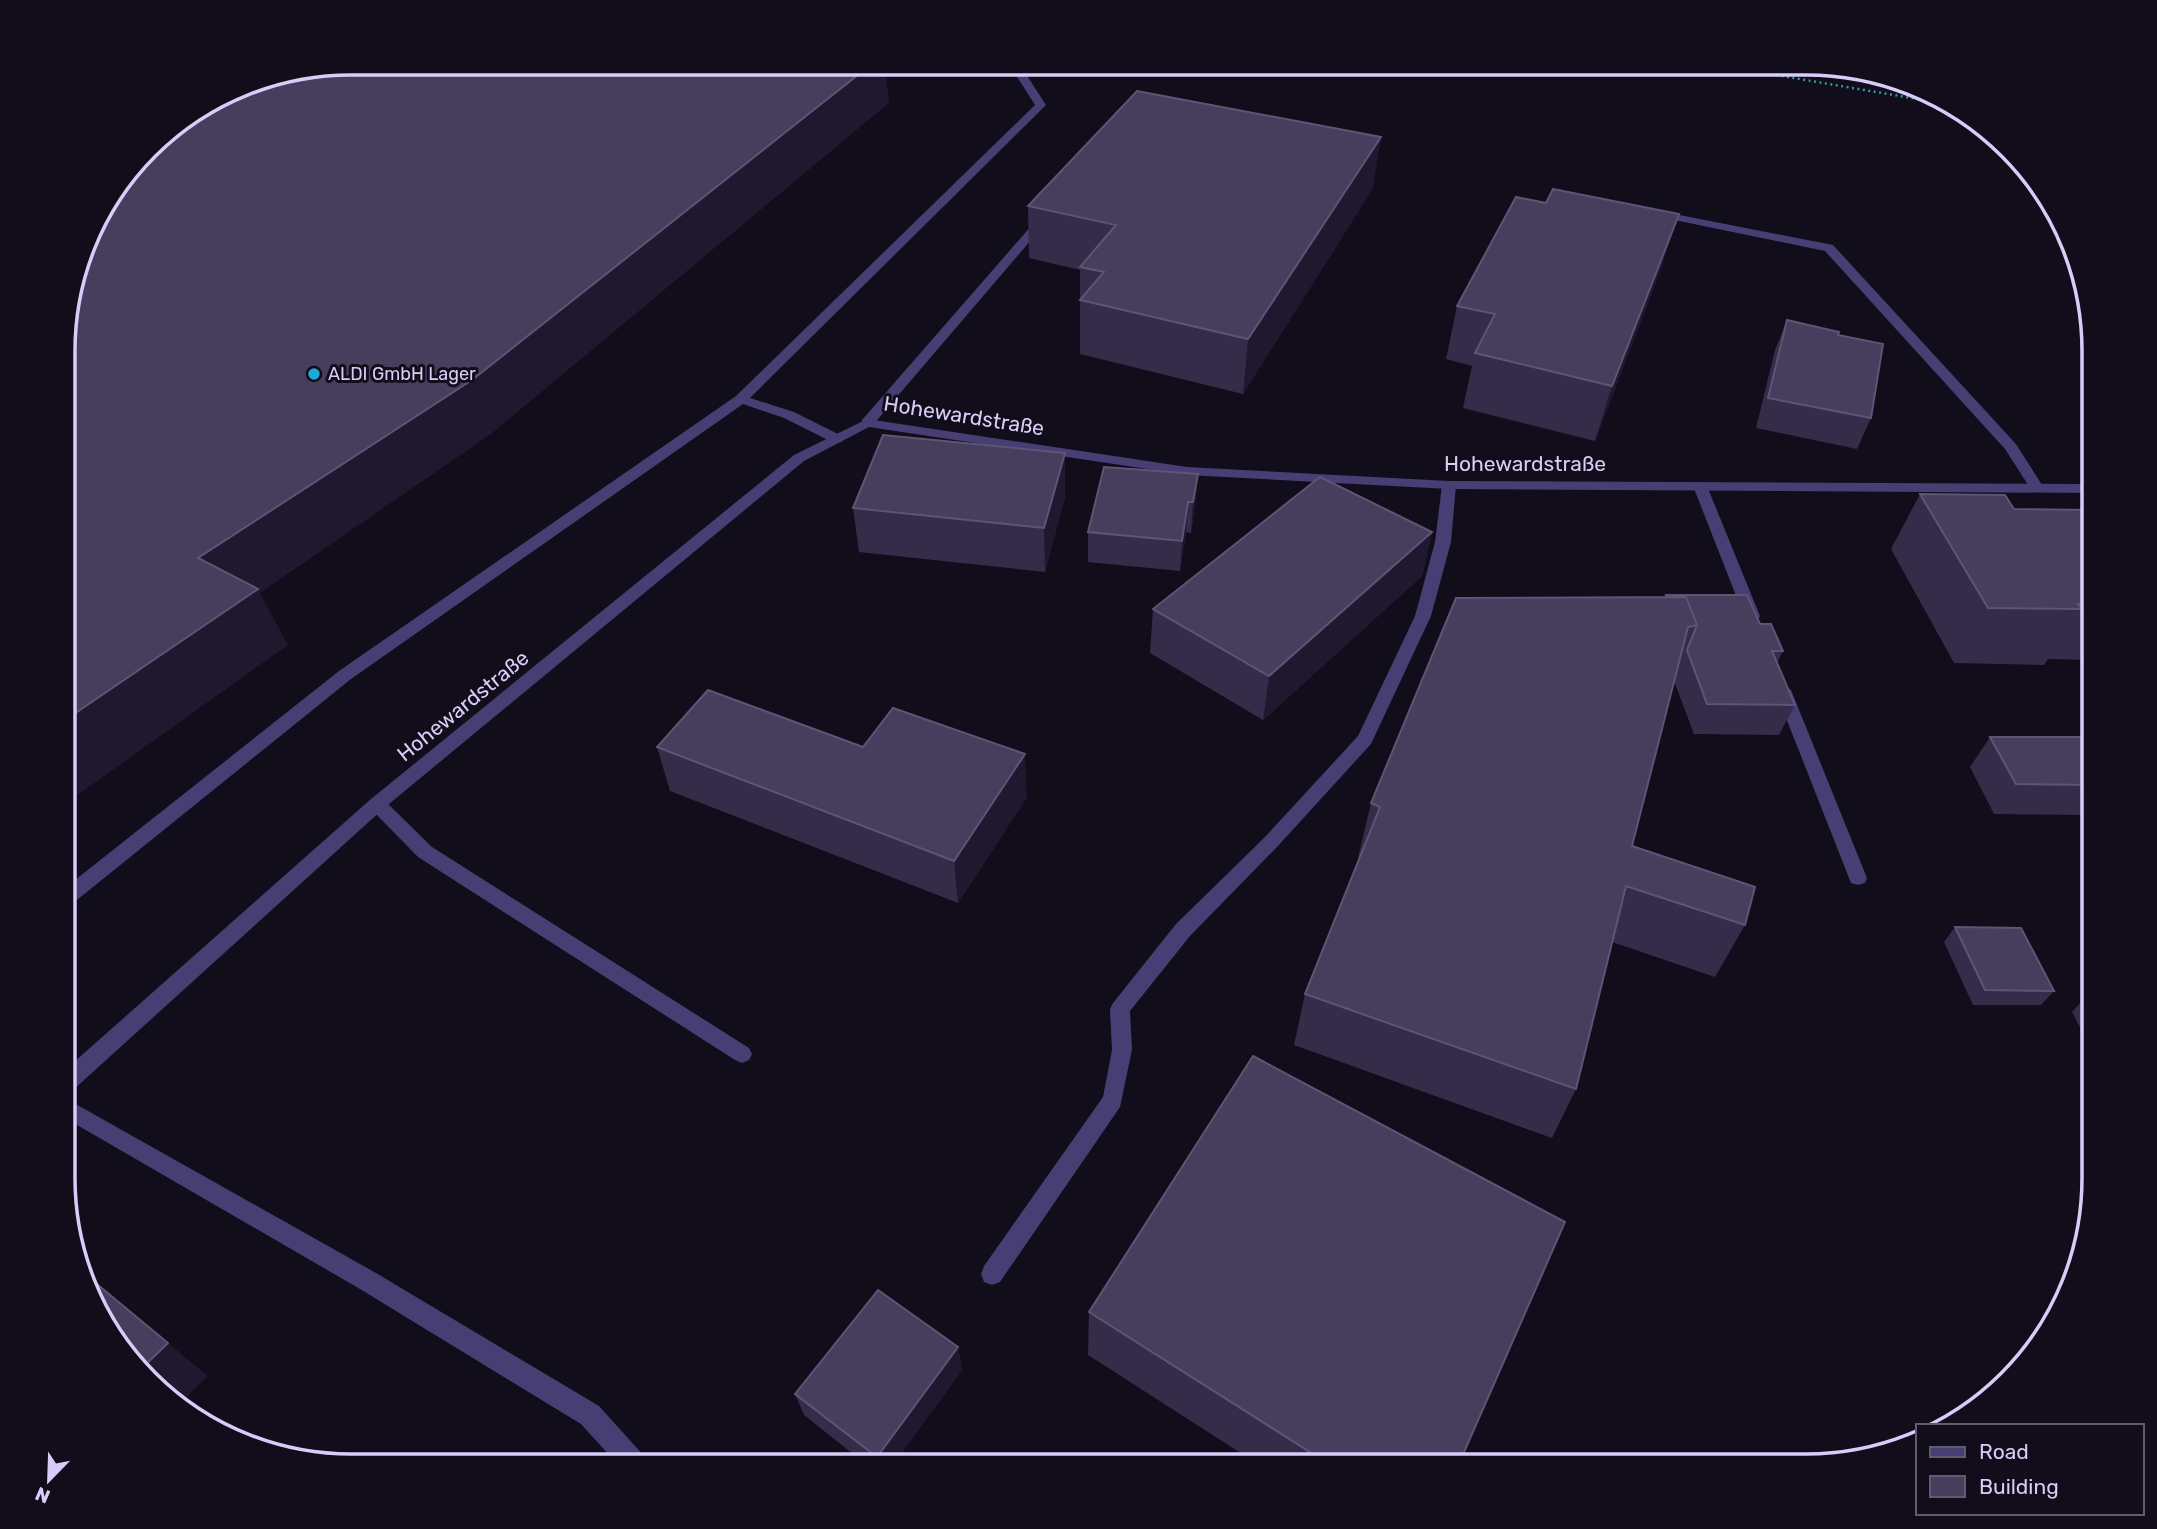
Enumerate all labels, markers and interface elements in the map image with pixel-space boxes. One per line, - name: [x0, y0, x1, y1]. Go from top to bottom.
- place label: ALDI GmbH Lager: [328, 363, 476, 385]
- marker: ALDI GmbH Lager: [306, 366, 322, 382]
- street label: Hohewardstraße: [882, 390, 1046, 441]
- street label: Hohewardstraße: [1444, 451, 1606, 476]
- street label: Hohewardstraße: [392, 645, 534, 766]
- legend: [1916, 1424, 2143, 1515]
- text: Road: [1979, 1439, 2029, 1464]
- north arrow: [14, 1445, 84, 1515]
- text: Building: [1979, 1474, 2059, 1499]
- text: N: [32, 1482, 53, 1508]

